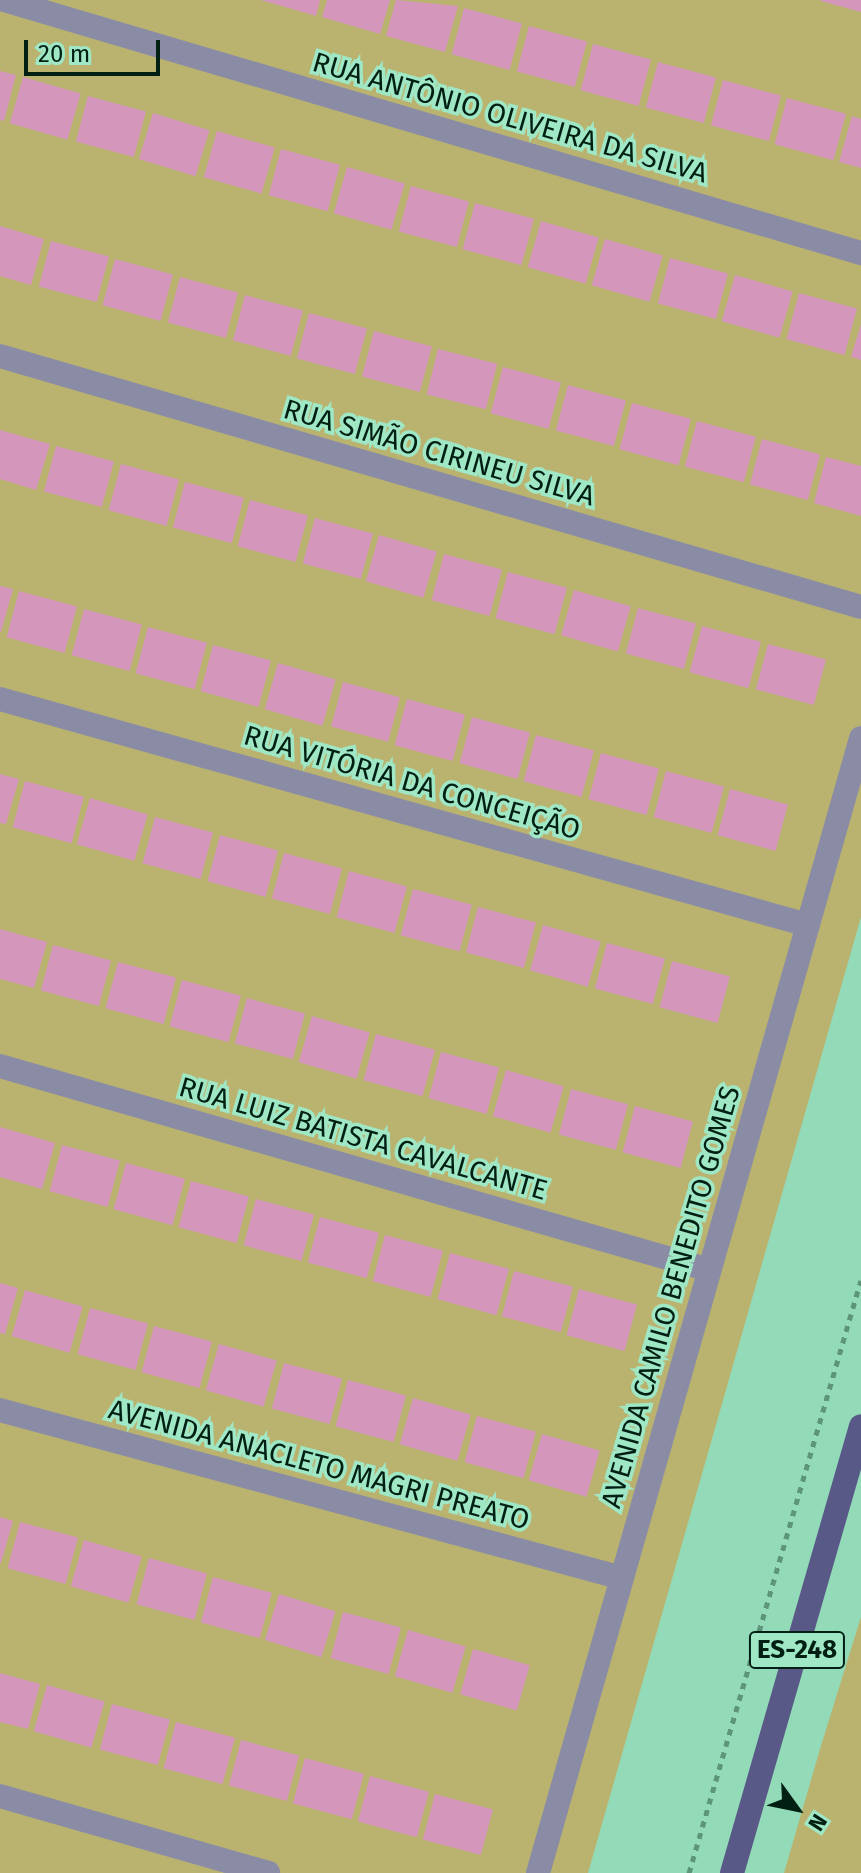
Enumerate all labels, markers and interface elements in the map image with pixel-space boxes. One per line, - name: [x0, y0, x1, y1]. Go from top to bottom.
- scale bar: [28, 24, 164, 74]
- text: 20 m: [38, 40, 90, 68]
- street label: RUA ANTÔNIO OLIVEIRA DA SILVA: [309, 45, 711, 191]
- street label: RUA SIMÃO CIRINEU SILVA: [280, 392, 598, 514]
- street label: RUA VITÓRIA DA CONCEIÇÃO: [240, 719, 584, 847]
- street label: RUA LUIZ BATISTA CAVALCANTE: [175, 1070, 551, 1208]
- street label: AVENIDA CAMILO BENEDITO GOMES: [595, 1082, 747, 1512]
- street label: AVENIDA ANACLETO MAGRI PREATO: [105, 1393, 533, 1537]
- road number: ES-248: [747, 1628, 847, 1672]
- north arrow: [757, 1769, 837, 1849]
- text: N: [802, 1809, 833, 1836]

